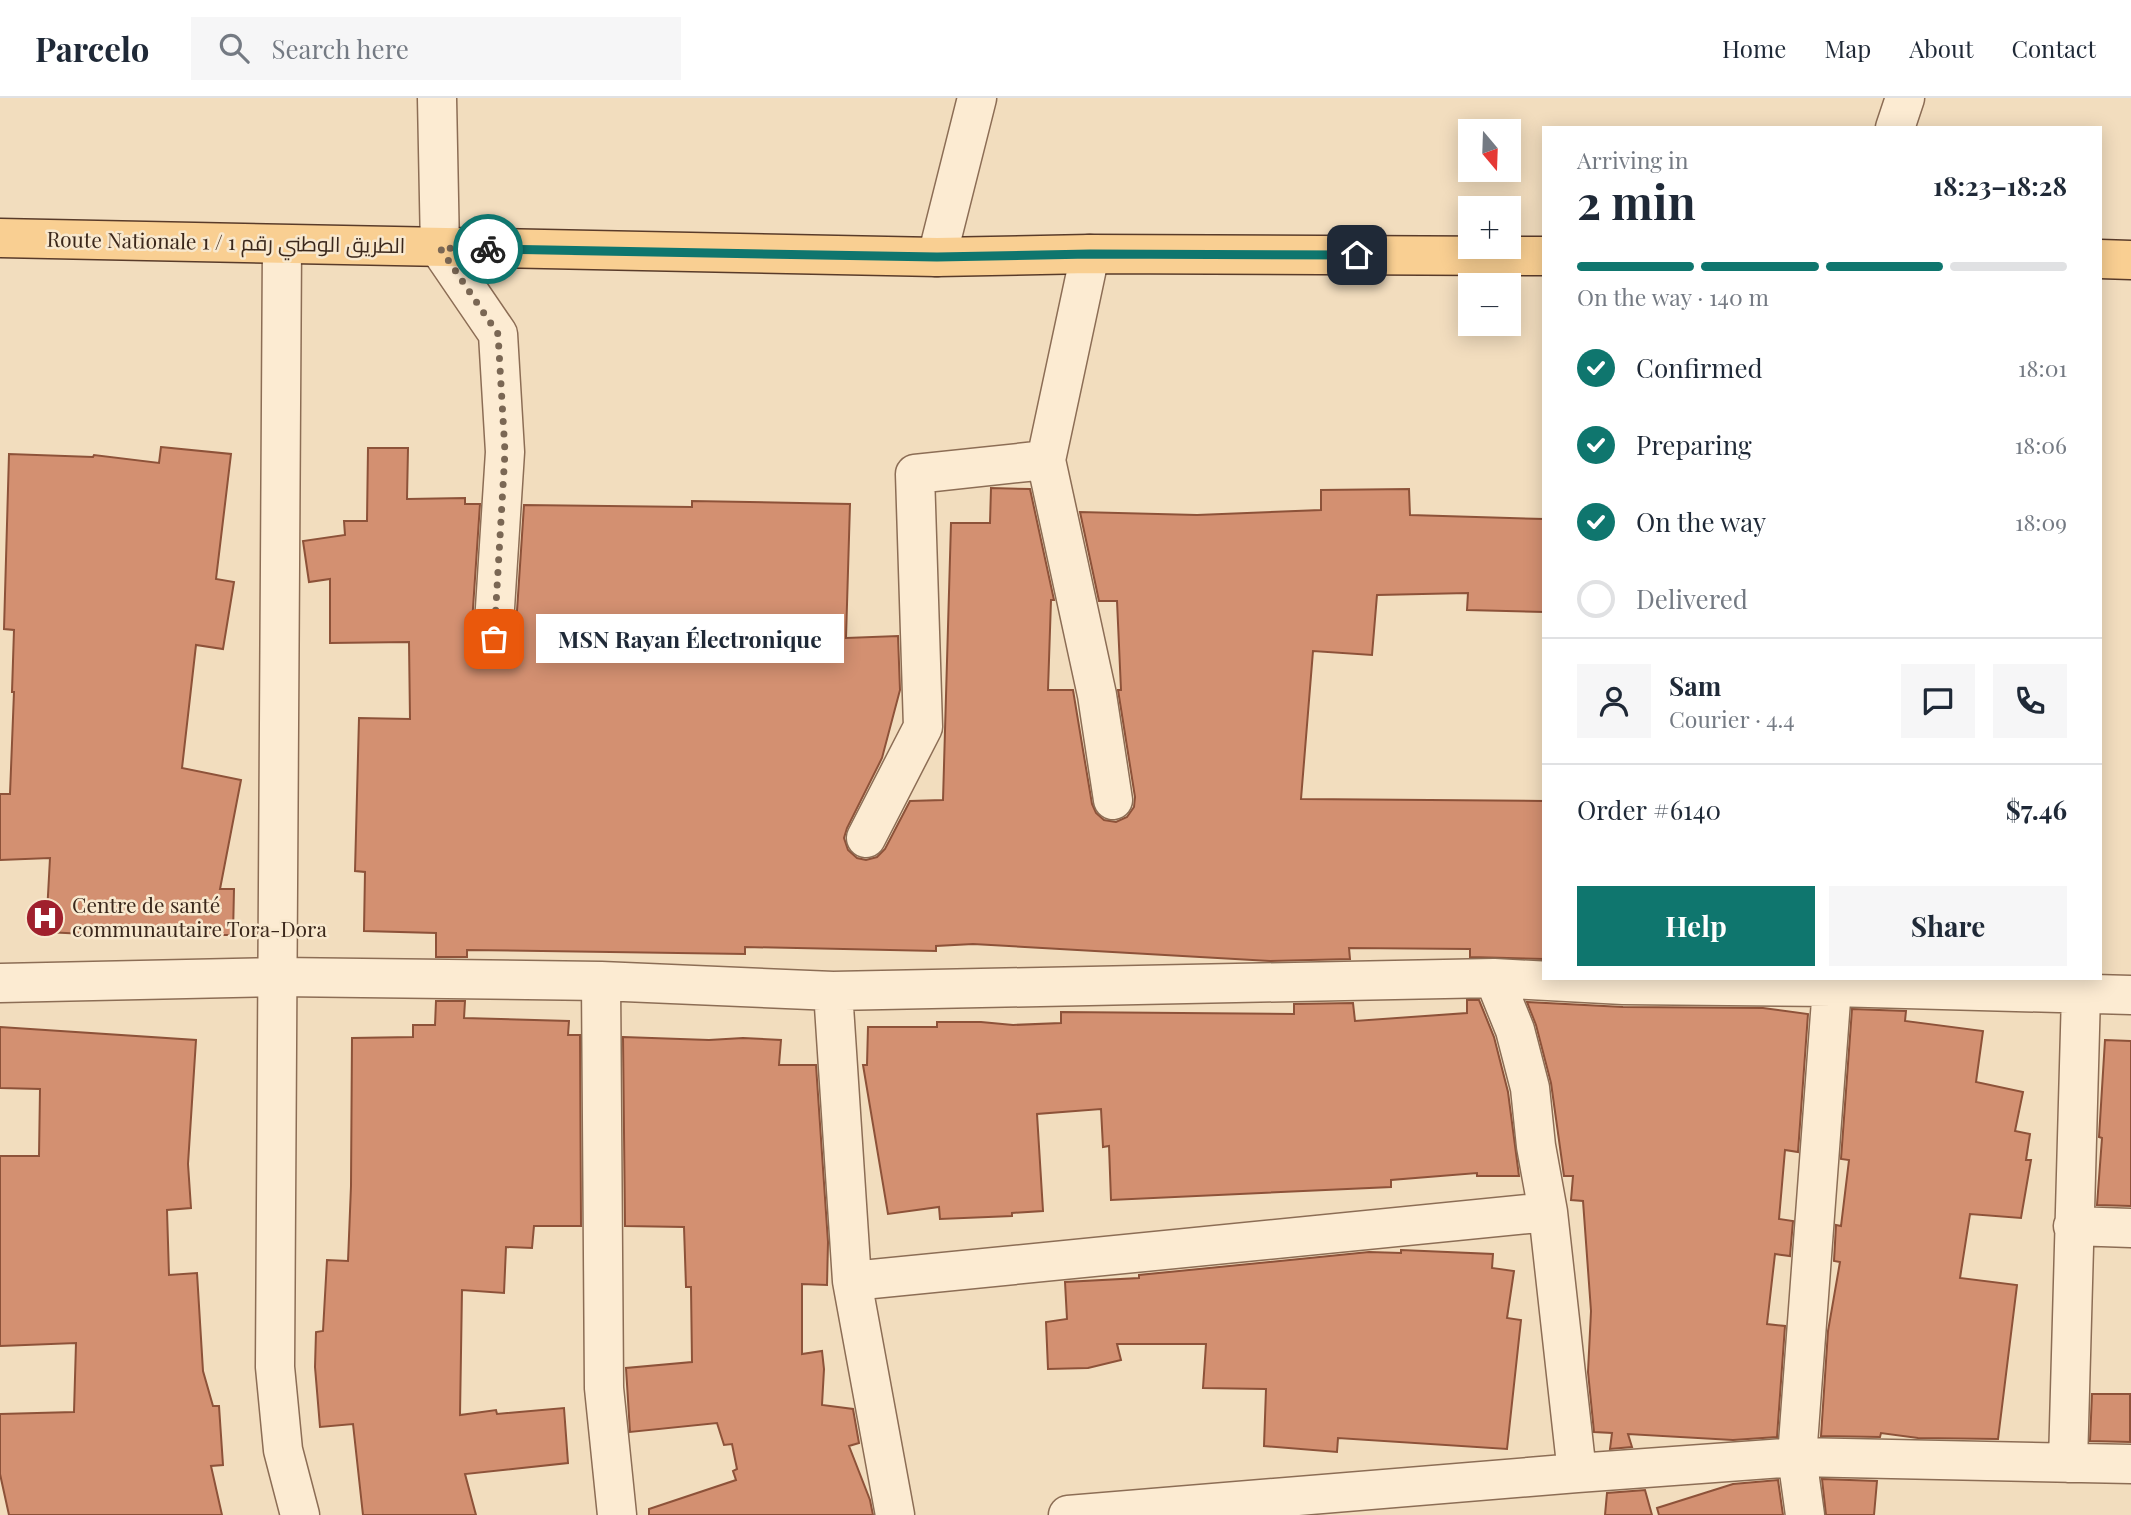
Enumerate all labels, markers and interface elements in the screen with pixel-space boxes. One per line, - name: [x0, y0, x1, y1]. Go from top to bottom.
- search box: [191, 17, 681, 80]
- text: Parcelo: [35, 26, 149, 70]
- icon: search: [215, 29, 253, 67]
- text: Search here: [271, 31, 409, 66]
- text: Home: [1722, 32, 1786, 64]
- text: Map: [1824, 32, 1871, 64]
- text: About: [1909, 32, 1973, 64]
- text: Contact: [2011, 32, 2096, 64]
- north arrow: [1458, 119, 1521, 182]
- map controls: [1458, 119, 1521, 336]
- text: Arriving in: [1577, 144, 1689, 175]
- text: 18:23–18:28: [1933, 168, 2067, 203]
- text: 2 min: [1577, 170, 1696, 232]
- button: +: [1458, 196, 1521, 259]
- courier: [453, 214, 523, 284]
- street label: Route Nationale 1 / الطريق الوطني رقم 1: [46, 224, 406, 262]
- pin: [1327, 225, 1387, 285]
- icon: bike: [469, 230, 507, 268]
- icon: home: [1338, 236, 1376, 274]
- button: −: [1458, 273, 1521, 336]
- text: On the way · 140 m: [1577, 281, 1769, 312]
- icon: check: [1577, 349, 1615, 387]
- text: Confirmed: [1636, 350, 1763, 385]
- text: 18:01: [2018, 352, 2067, 383]
- icon: check: [1577, 426, 1615, 464]
- text: Preparing: [1636, 427, 1752, 462]
- text: 18:06: [2015, 429, 2067, 460]
- icon: check: [1577, 503, 1615, 541]
- text: On the way: [1636, 504, 1766, 539]
- text: 18:09: [2015, 506, 2067, 537]
- text: Delivered: [1636, 581, 1748, 616]
- pin: [464, 609, 524, 669]
- callout: MSN Rayan Électronique: [536, 614, 844, 664]
- icon: bag: [475, 620, 513, 658]
- text: MSN Rayan Électronique: [558, 623, 822, 654]
- button: person: [1577, 664, 1651, 738]
- button: chat: [1901, 664, 1975, 738]
- button: phone: [1993, 664, 2067, 738]
- text: Sam: [1669, 668, 1721, 703]
- text: Courier · 4.4: [1669, 703, 1795, 734]
- text: Order #6140: [1577, 792, 1721, 827]
- text: $7.46: [2006, 792, 2067, 827]
- button: Help: [1577, 886, 1815, 966]
- button: Share: [1829, 886, 2067, 966]
- place label: Centre de santé communautaire Tora-Dora: [72, 890, 327, 942]
- hospital icon: Centre de santé communautaire Tora-Dora: [24, 897, 66, 939]

